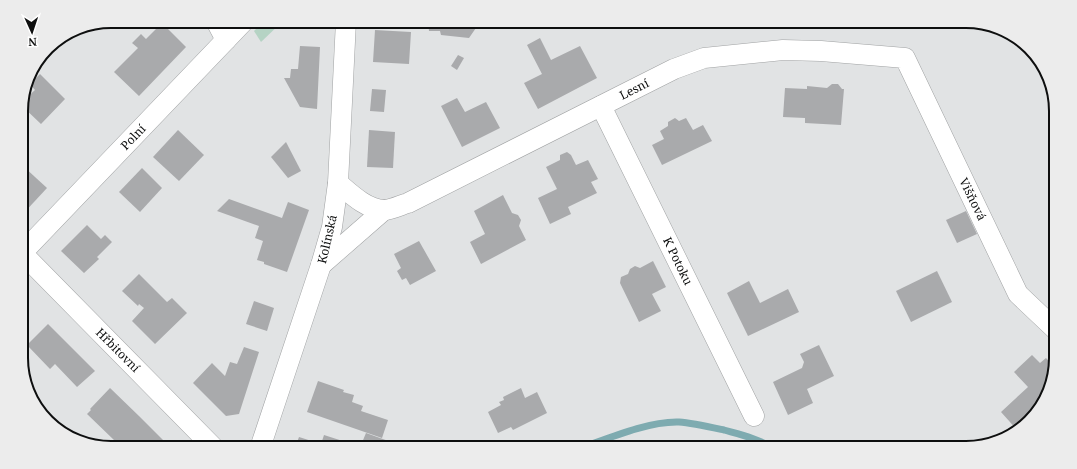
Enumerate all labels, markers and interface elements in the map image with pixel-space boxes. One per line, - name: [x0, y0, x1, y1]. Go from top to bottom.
- north arrow: [12, 12, 52, 52]
- text: N: [27, 35, 37, 50]
- street label: Lesní: [616, 74, 652, 104]
- street label: Polní: [117, 120, 149, 154]
- street label: Višňová: [955, 175, 991, 223]
- street label: Kolínská: [313, 213, 341, 265]
- street label: K Potoku: [659, 234, 697, 288]
- street label: Hřbitovní: [92, 324, 144, 376]

